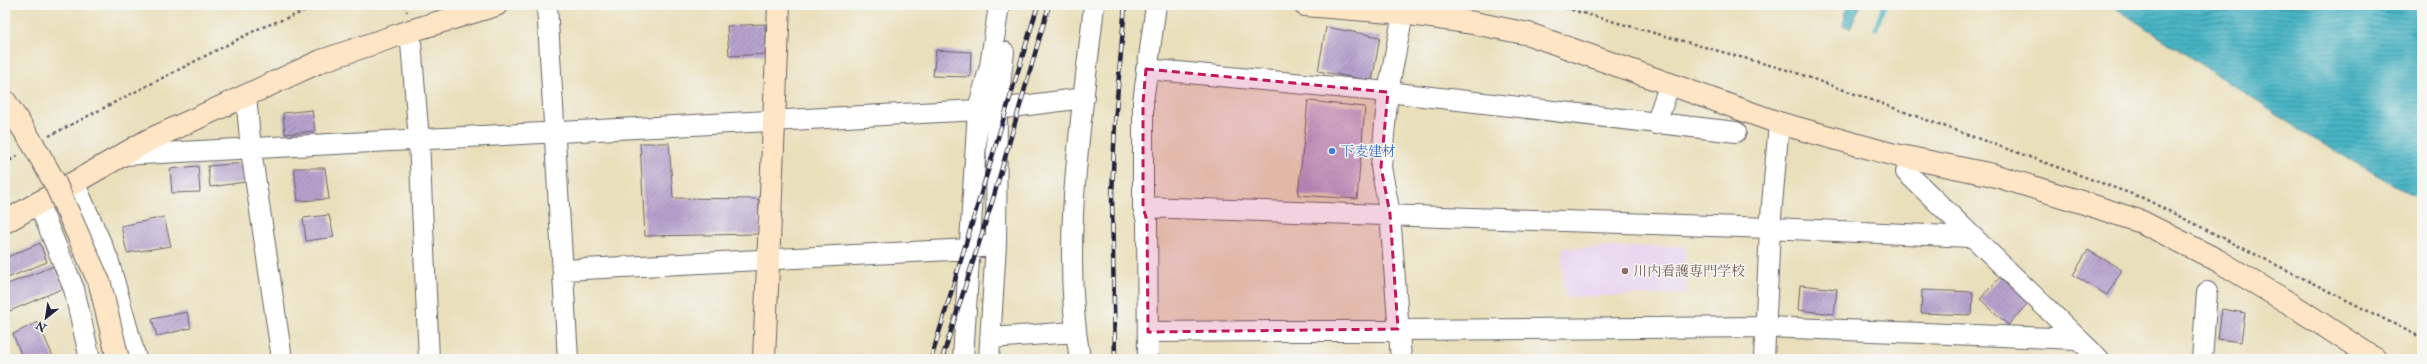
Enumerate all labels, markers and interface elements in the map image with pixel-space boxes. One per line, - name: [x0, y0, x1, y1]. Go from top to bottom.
- place label: 下麦建材: [1340, 143, 1396, 160]
- marker: 下麦建材: [1327, 146, 1337, 156]
- place label: 川内看護専門学校: [1633, 263, 1745, 280]
- marker: 川内看護専門学校: [1620, 266, 1630, 276]
- north arrow: [26, 298, 66, 338]
- text: N: [33, 318, 50, 335]

